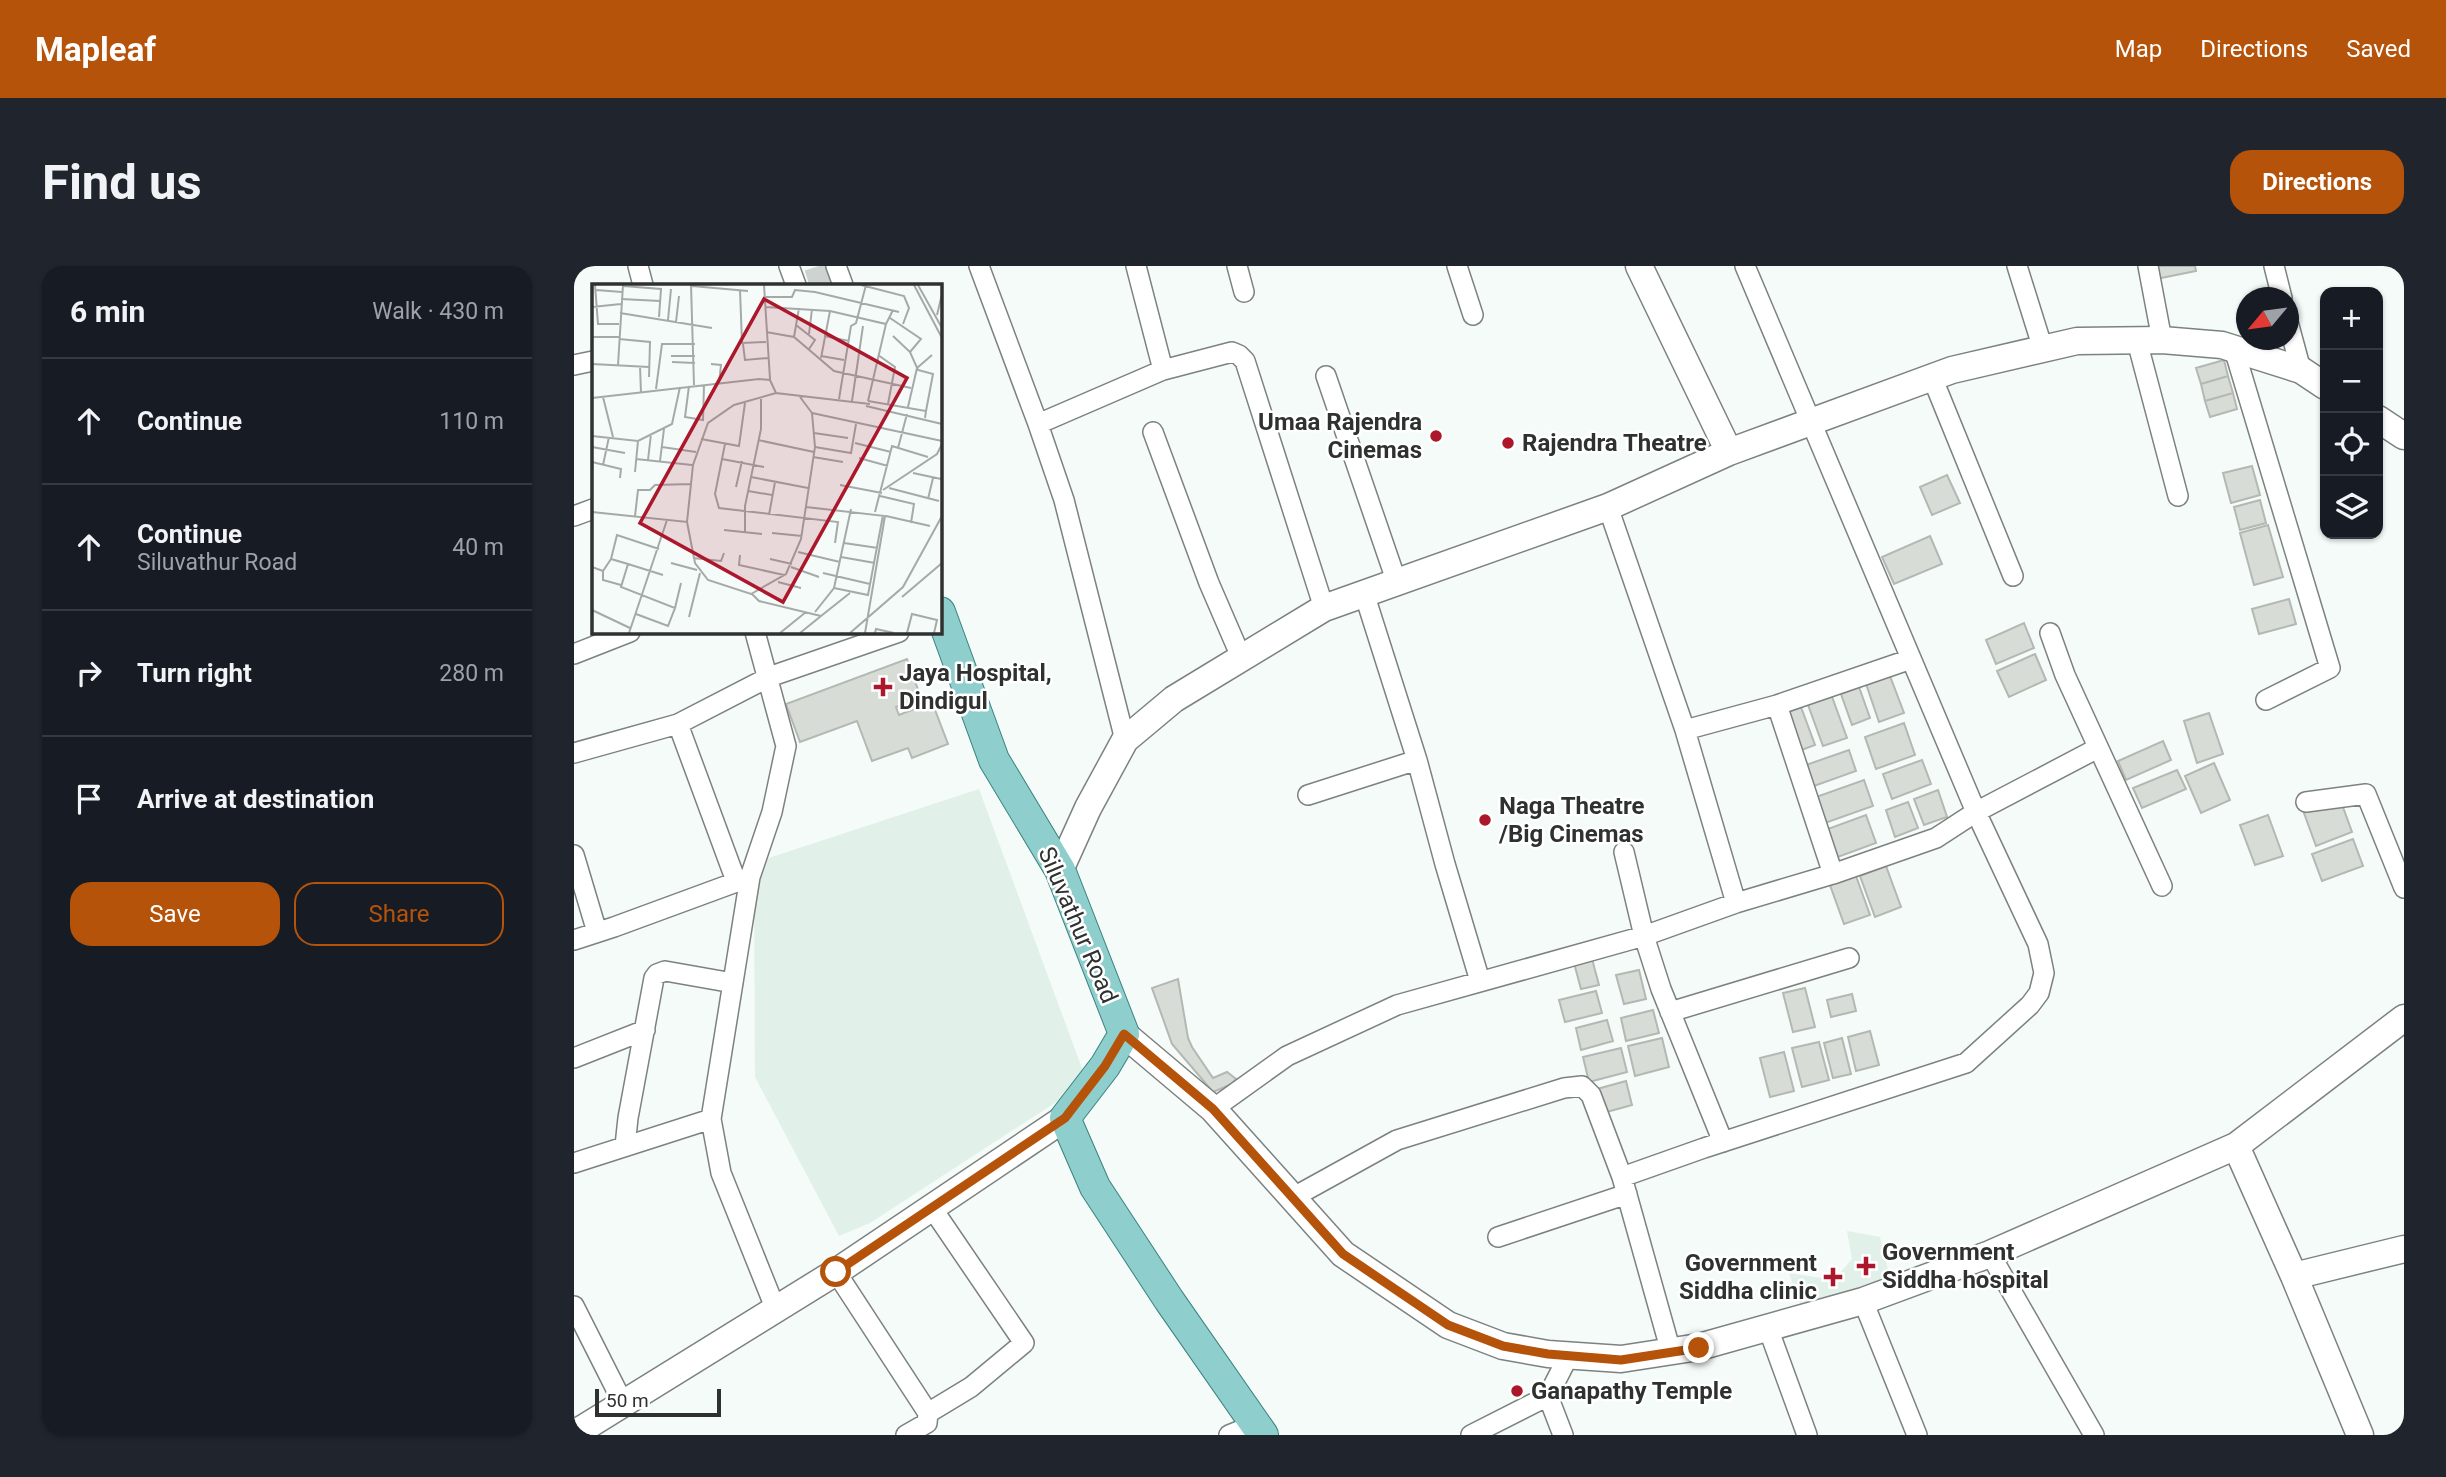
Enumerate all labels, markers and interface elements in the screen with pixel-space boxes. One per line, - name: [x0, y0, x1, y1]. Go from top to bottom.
- text: Mapleaf: [35, 30, 156, 69]
- text: Map: [2115, 35, 2162, 63]
- text: Directions: [2200, 35, 2308, 63]
- text: Saved: [2346, 35, 2411, 63]
- button: Directions: [2230, 150, 2404, 214]
- text: Find us: [42, 154, 202, 211]
- inset map: [592, 284, 942, 634]
- north arrow: [2236, 287, 2299, 350]
- map controls: [2320, 287, 2383, 539]
- button: +: [2320, 287, 2383, 350]
- text: 6 min: [70, 294, 145, 329]
- text: Walk · 430 m: [372, 298, 504, 325]
- button: −: [2320, 350, 2383, 413]
- icon: ahead: [70, 402, 108, 440]
- text: Continue: [137, 406, 242, 436]
- text: 110 m: [439, 408, 504, 435]
- place label: Umaa Rajendra Cinemas: [1258, 408, 1422, 464]
- button: locate: [2320, 413, 2383, 476]
- marker: Umaa Rajendra Cinemas: [1428, 428, 1444, 444]
- place label: Rajendra Theatre: [1522, 429, 1707, 457]
- marker: Rajendra Theatre: [1500, 435, 1516, 451]
- button: layers: [2320, 476, 2383, 539]
- text: Continue: [137, 519, 242, 549]
- icon: ahead: [70, 528, 108, 566]
- text: 40 m: [452, 534, 504, 561]
- text: Siluvathur Road: [137, 549, 297, 576]
- icon: right: [70, 654, 108, 692]
- text: Turn right: [137, 658, 252, 688]
- place label: Jaya Hospital, Dindigul: [899, 659, 1052, 715]
- text: 280 m: [439, 660, 504, 687]
- marker: Jaya Hospital, Dindigul: [873, 677, 893, 697]
- icon: arrive: [70, 780, 108, 818]
- text: Arrive at destination: [137, 784, 374, 814]
- place label: Naga Theatre /Big Cinemas: [1498, 792, 1644, 848]
- marker: Naga Theatre /Big Cinemas: [1477, 812, 1493, 828]
- street label: Siluvathur Road: [1032, 843, 1124, 1007]
- button: Save: [70, 882, 280, 946]
- button: Share: [294, 882, 504, 946]
- place label: Government Siddha hospital: [1882, 1238, 2049, 1294]
- place label: Government Siddha clinic: [1679, 1249, 1817, 1305]
- route start: [820, 1256, 851, 1287]
- marker: Government Siddha hospital: [1856, 1256, 1876, 1276]
- marker: Government Siddha clinic: [1823, 1267, 1843, 1287]
- route end: [1683, 1332, 1714, 1363]
- place label: Ganapathy Temple: [1531, 1377, 1732, 1405]
- marker: Ganapathy Temple: [1509, 1383, 1525, 1399]
- scale bar: [595, 1386, 721, 1418]
- text: 50 m: [606, 1389, 649, 1412]

